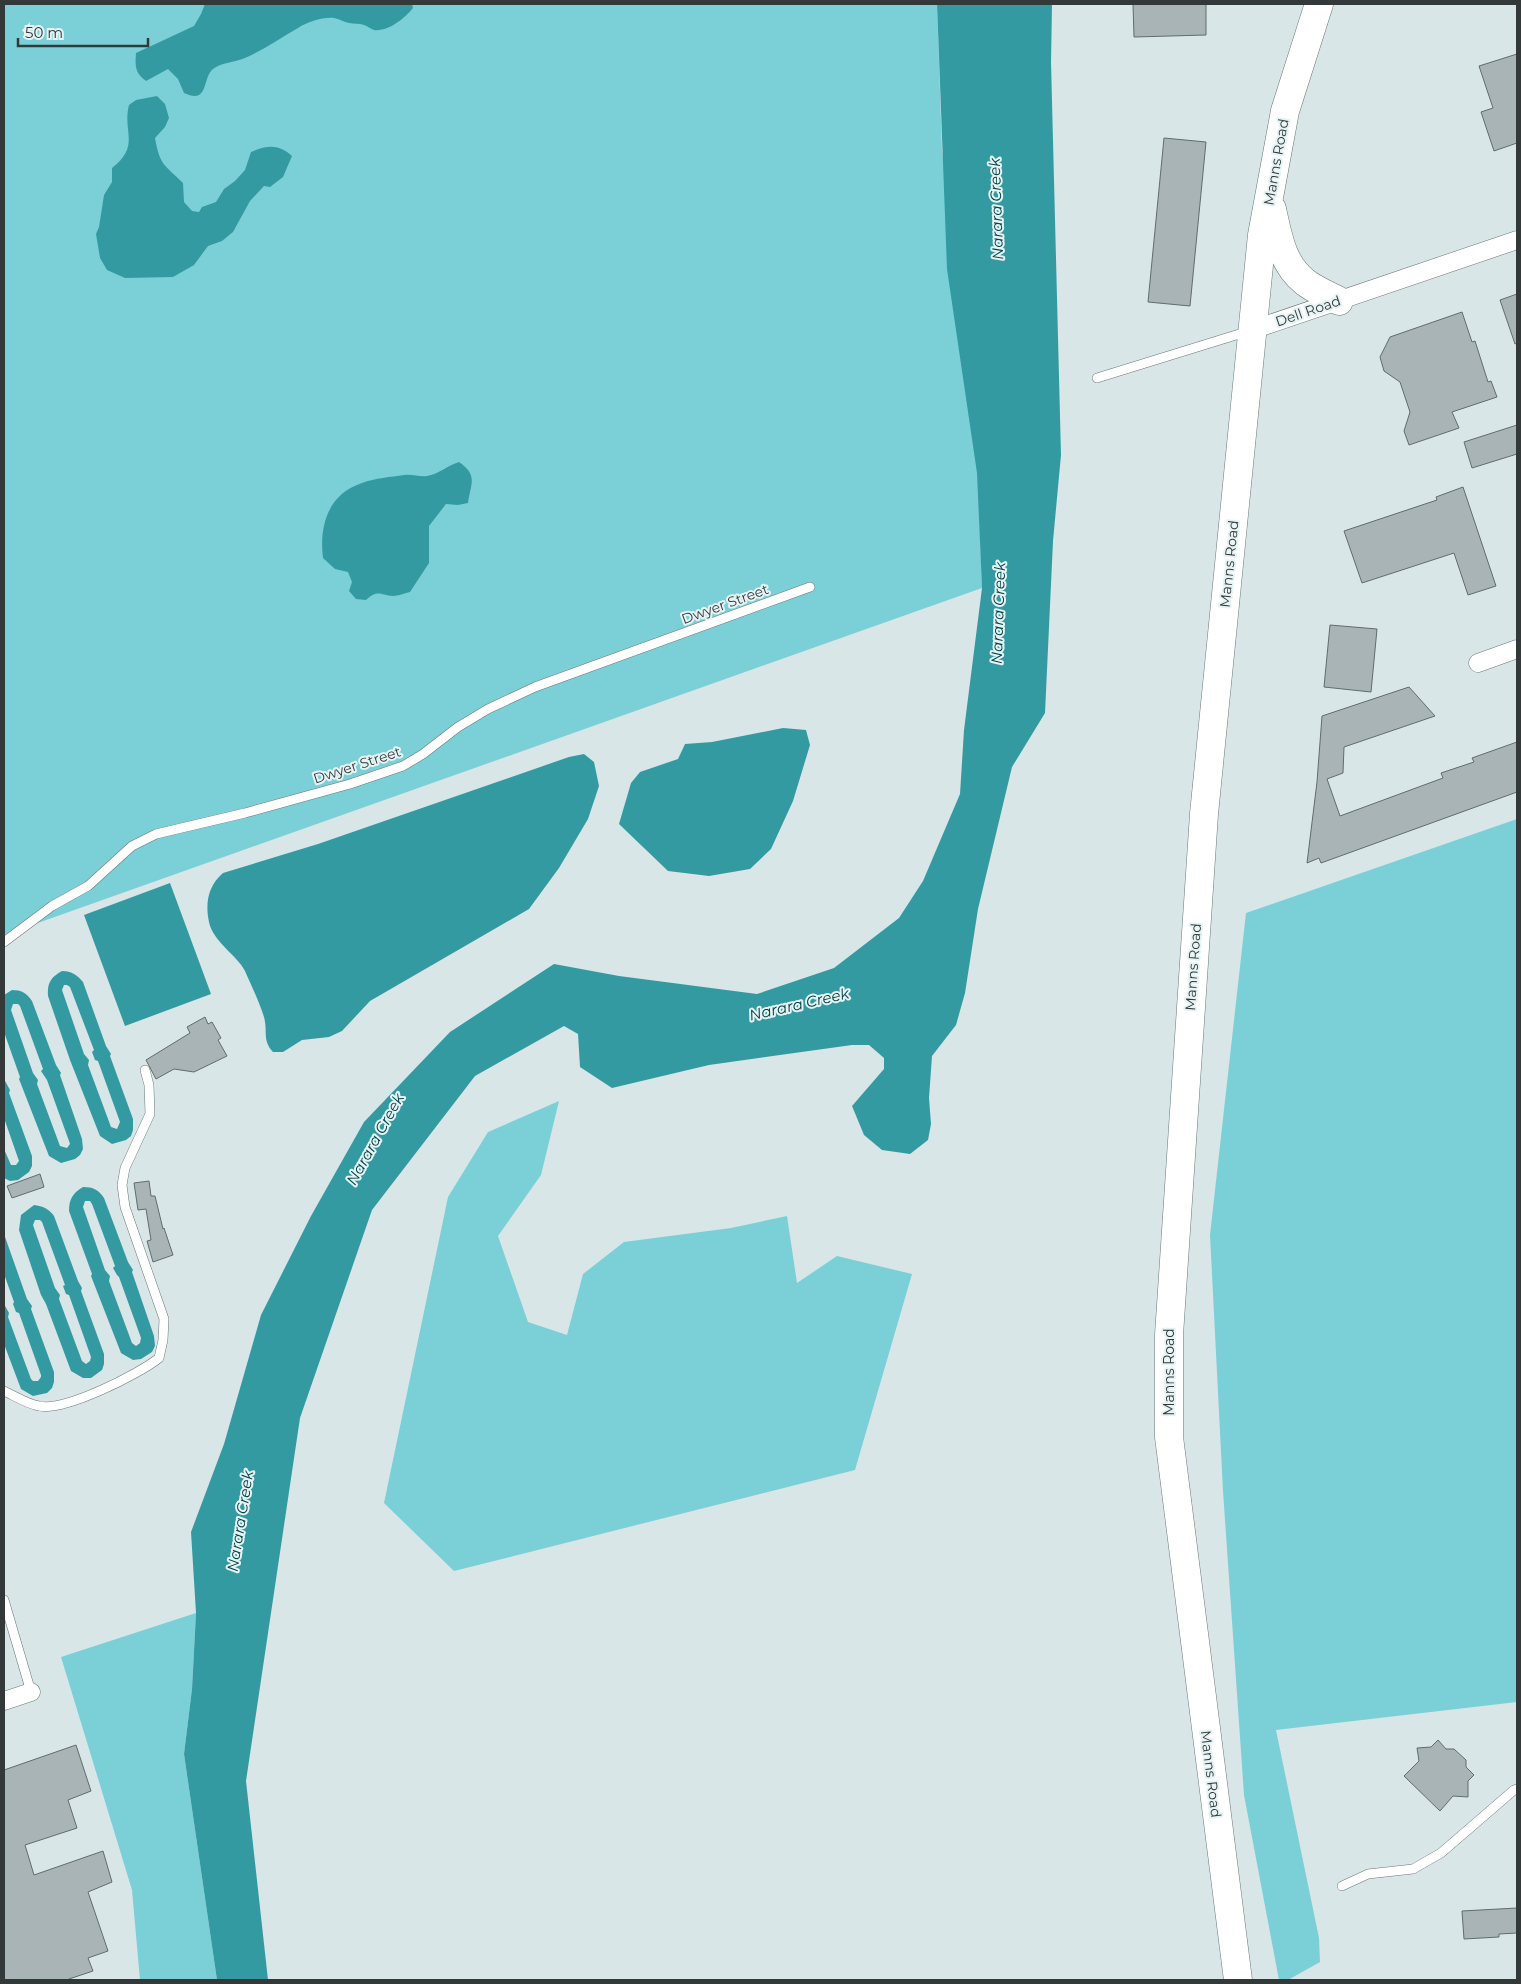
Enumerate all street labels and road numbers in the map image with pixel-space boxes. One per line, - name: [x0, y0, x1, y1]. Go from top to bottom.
- street label: Manns Road: [1260, 117, 1292, 207]
- street label: Dell Road: [1273, 291, 1343, 331]
- street label: Manns Road: [1215, 519, 1243, 609]
- street label: Dwyer Street: [679, 580, 771, 628]
- street label: Dwyer Street: [311, 742, 403, 788]
- street label: Manns Road: [1181, 923, 1205, 1011]
- street label: Manns Road: [1160, 1328, 1178, 1416]
- street label: Manns Road: [1197, 1729, 1225, 1819]

